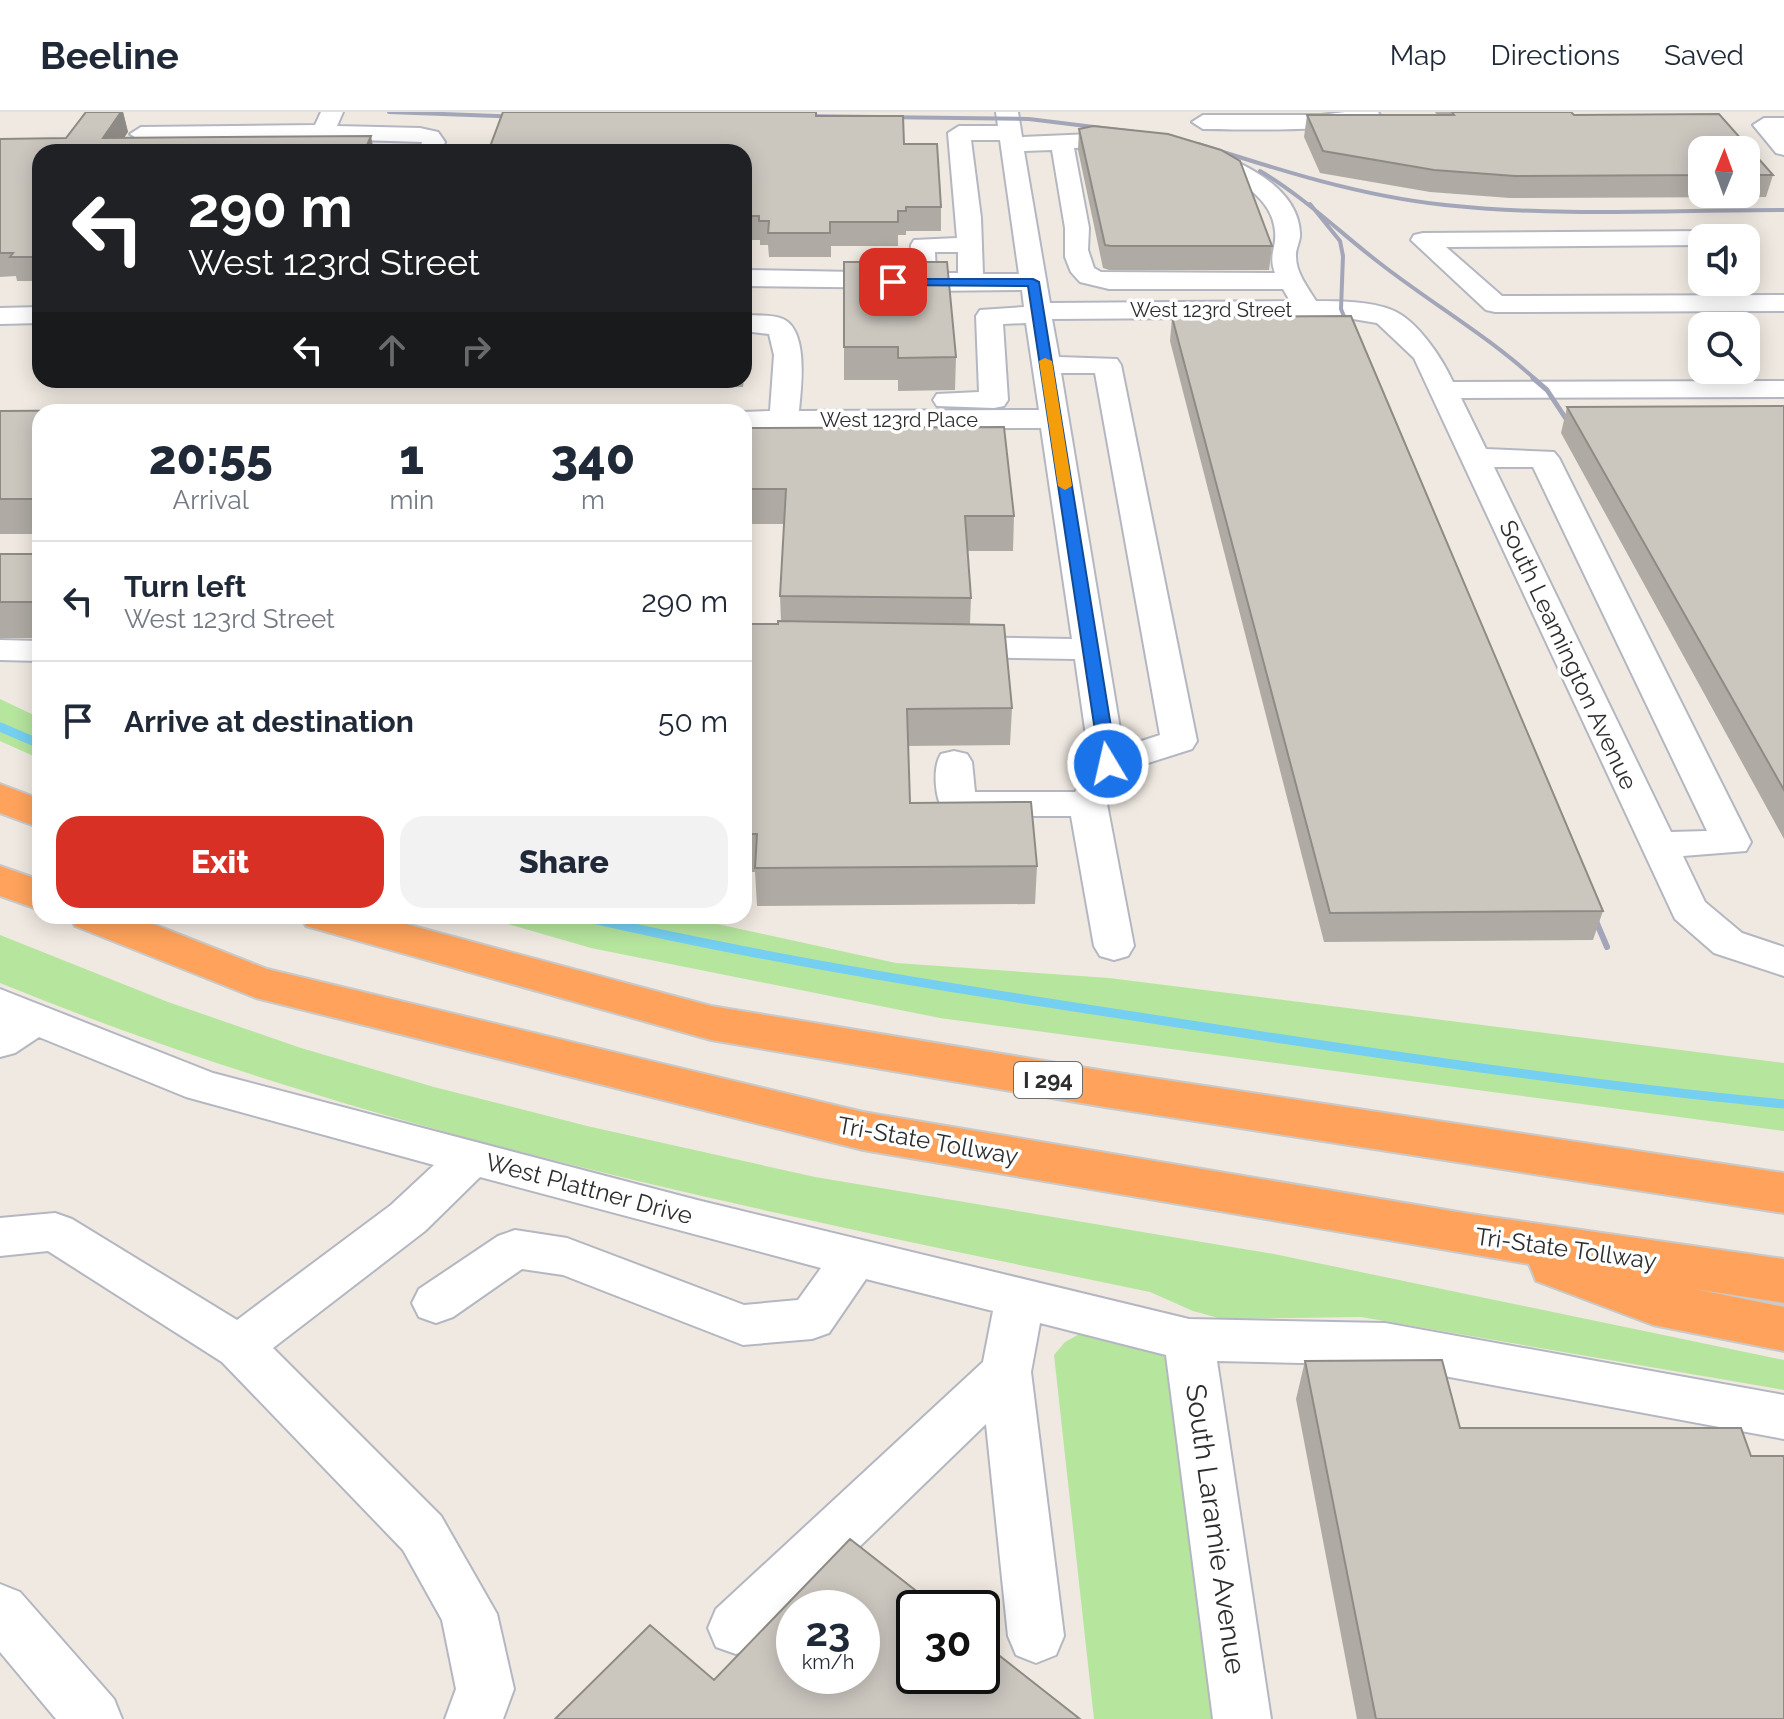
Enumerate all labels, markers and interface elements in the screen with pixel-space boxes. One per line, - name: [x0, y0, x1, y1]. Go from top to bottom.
- text: Beeline: [40, 33, 179, 78]
- text: Map: [1390, 39, 1447, 72]
- text: Directions: [1491, 39, 1620, 72]
- text: Saved: [1664, 39, 1744, 72]
- north arrow: [1688, 136, 1760, 208]
- map controls: [1688, 136, 1760, 384]
- text: 290 m: [188, 174, 353, 240]
- icon: left: [56, 176, 160, 280]
- button: sound: [1688, 224, 1760, 296]
- text: West 123rd Street: [188, 241, 480, 283]
- pin: [859, 248, 927, 316]
- icon: arrive: [871, 260, 915, 304]
- street label: West 123rd Street: [1130, 298, 1292, 322]
- button: search: [1688, 312, 1760, 384]
- icon: left: [286, 328, 330, 372]
- icon: ahead: [370, 328, 414, 372]
- icon: right: [454, 328, 498, 372]
- street label: West 123rd Place: [820, 408, 978, 432]
- text: 20:55: [149, 429, 273, 485]
- text: 1: [399, 429, 424, 485]
- text: 340: [551, 429, 635, 485]
- text: Arrival: [173, 485, 249, 515]
- text: min: [389, 485, 434, 515]
- text: m: [581, 485, 605, 515]
- street label: South Leamington Avenue: [1493, 515, 1644, 794]
- text: Turn left: [124, 569, 246, 604]
- icon: left: [56, 579, 100, 623]
- text: 290 m: [641, 584, 728, 619]
- text: West 123rd Street: [124, 604, 335, 634]
- icon: arrive: [56, 699, 100, 743]
- text: Arrive at destination: [124, 704, 414, 739]
- text: 50 m: [658, 704, 728, 739]
- position arrow: [1066, 722, 1150, 806]
- button: Exit: [56, 816, 384, 908]
- button: Share: [400, 816, 728, 908]
- road number: I 294: [1014, 1062, 1082, 1098]
- street label: Tri-State Tollway: [836, 1110, 1021, 1171]
- street label: West Plattner Drive: [482, 1147, 696, 1230]
- street label: Tri-State Tollway: [1474, 1221, 1659, 1276]
- street label: South Laramie Avenue: [1179, 1382, 1252, 1676]
- speed limit sign: 30: [896, 1590, 1000, 1694]
- text: 23: [806, 1608, 850, 1655]
- text: km/h: [802, 1650, 854, 1674]

